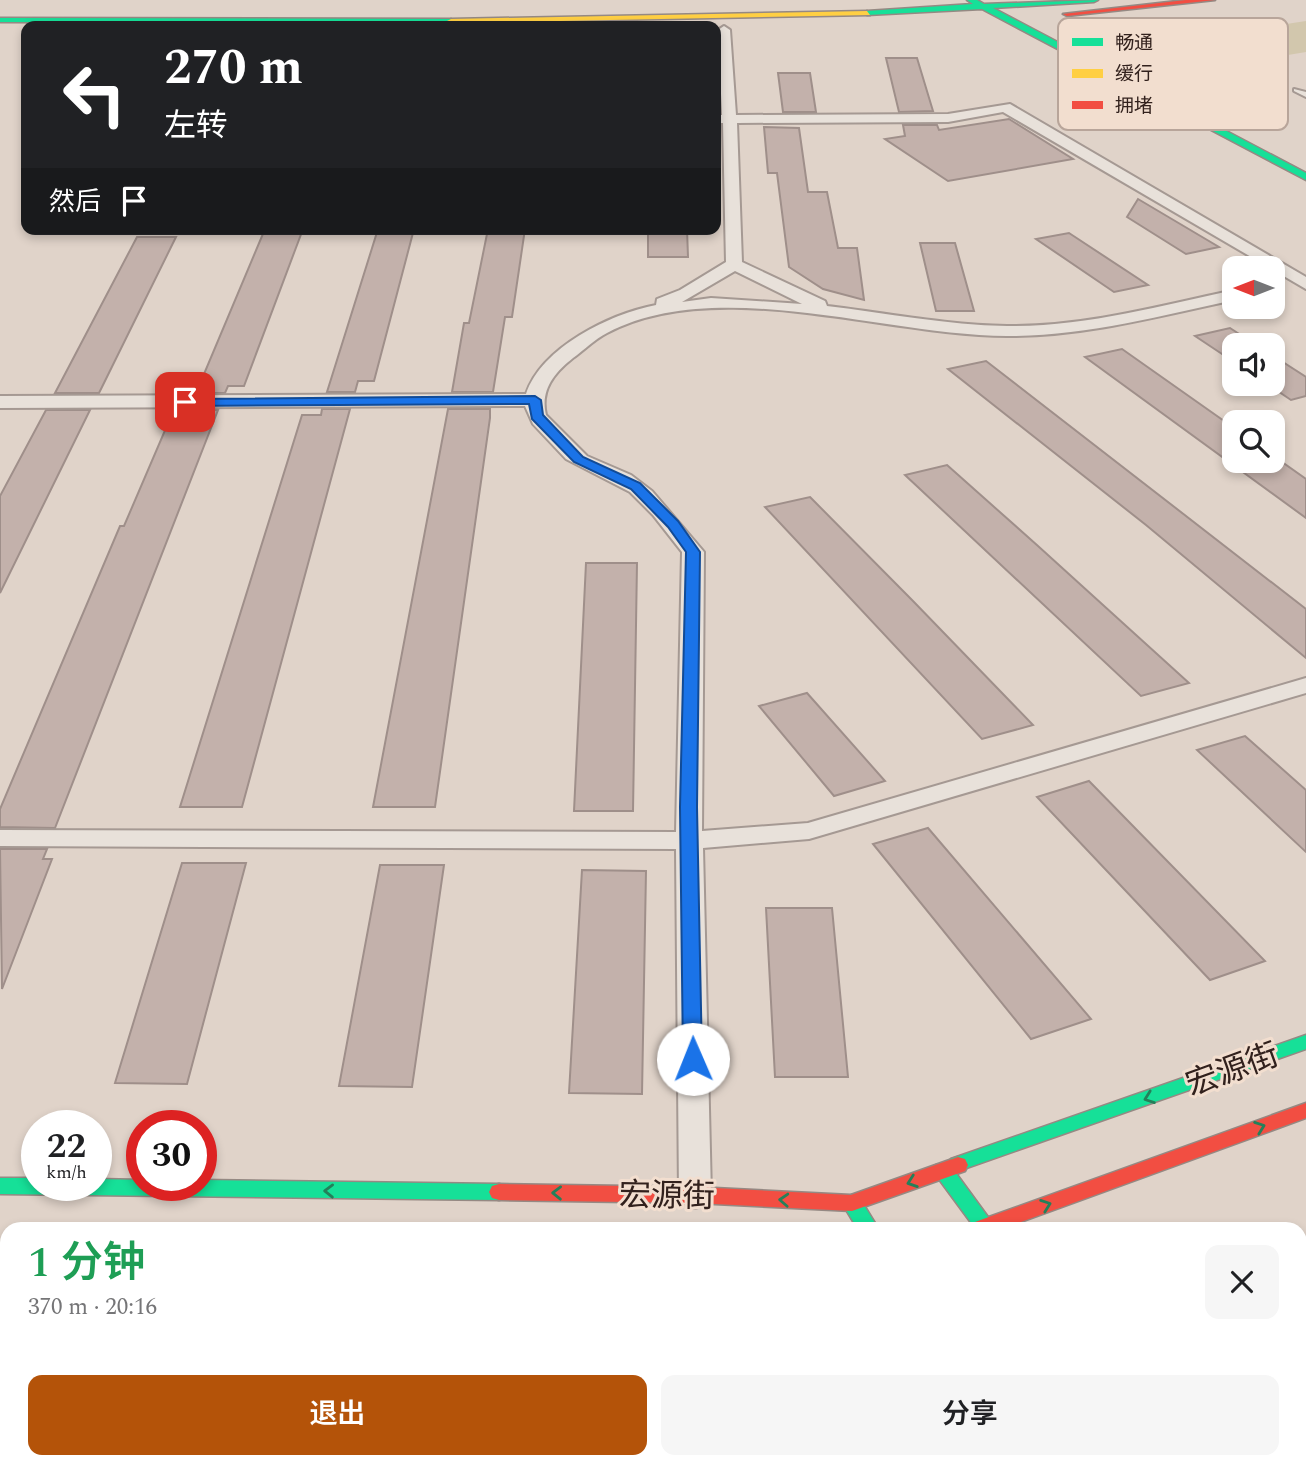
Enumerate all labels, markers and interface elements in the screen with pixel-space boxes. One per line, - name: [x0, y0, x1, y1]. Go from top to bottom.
- legend: [1058, 18, 1288, 130]
- text: 畅通: [1115, 29, 1153, 58]
- text: 270 m: [164, 31, 303, 106]
- icon: left: [49, 49, 140, 140]
- text: 缓行: [1115, 60, 1153, 89]
- text: 拥堵: [1115, 92, 1153, 121]
- text: 左转: [164, 102, 228, 151]
- text: 然后: [49, 182, 101, 222]
- icon: arrive: [115, 182, 153, 220]
- north arrow: [1222, 256, 1284, 318]
- map controls: [1222, 256, 1285, 473]
- button: sound: [1222, 333, 1285, 396]
- pin: [155, 372, 215, 432]
- icon: arrive: [166, 383, 204, 421]
- button: search: [1222, 410, 1285, 473]
- position arrow: [656, 1022, 730, 1096]
- street label: 宏源街: [1179, 1031, 1286, 1110]
- one-way arrow: [1144, 1090, 1156, 1104]
- speed limit sign: 30: [126, 1110, 217, 1201]
- text: 22: [47, 1120, 86, 1173]
- one-way arrow: [1253, 1121, 1265, 1135]
- text: km/h: [46, 1159, 87, 1186]
- street label: 宏源街: [619, 1171, 715, 1222]
- one-way arrow: [906, 1174, 918, 1188]
- one-way arrow: [323, 1183, 334, 1198]
- one-way arrow: [551, 1186, 562, 1201]
- one-way arrow: [778, 1192, 789, 1207]
- one-way arrow: [1040, 1199, 1052, 1213]
- text: 1 分钟: [28, 1232, 145, 1295]
- button: close: [1205, 1245, 1279, 1319]
- text: 370 m · 20:16: [28, 1290, 157, 1325]
- button: 退出: [28, 1375, 647, 1455]
- button: 分享: [661, 1375, 1279, 1455]

